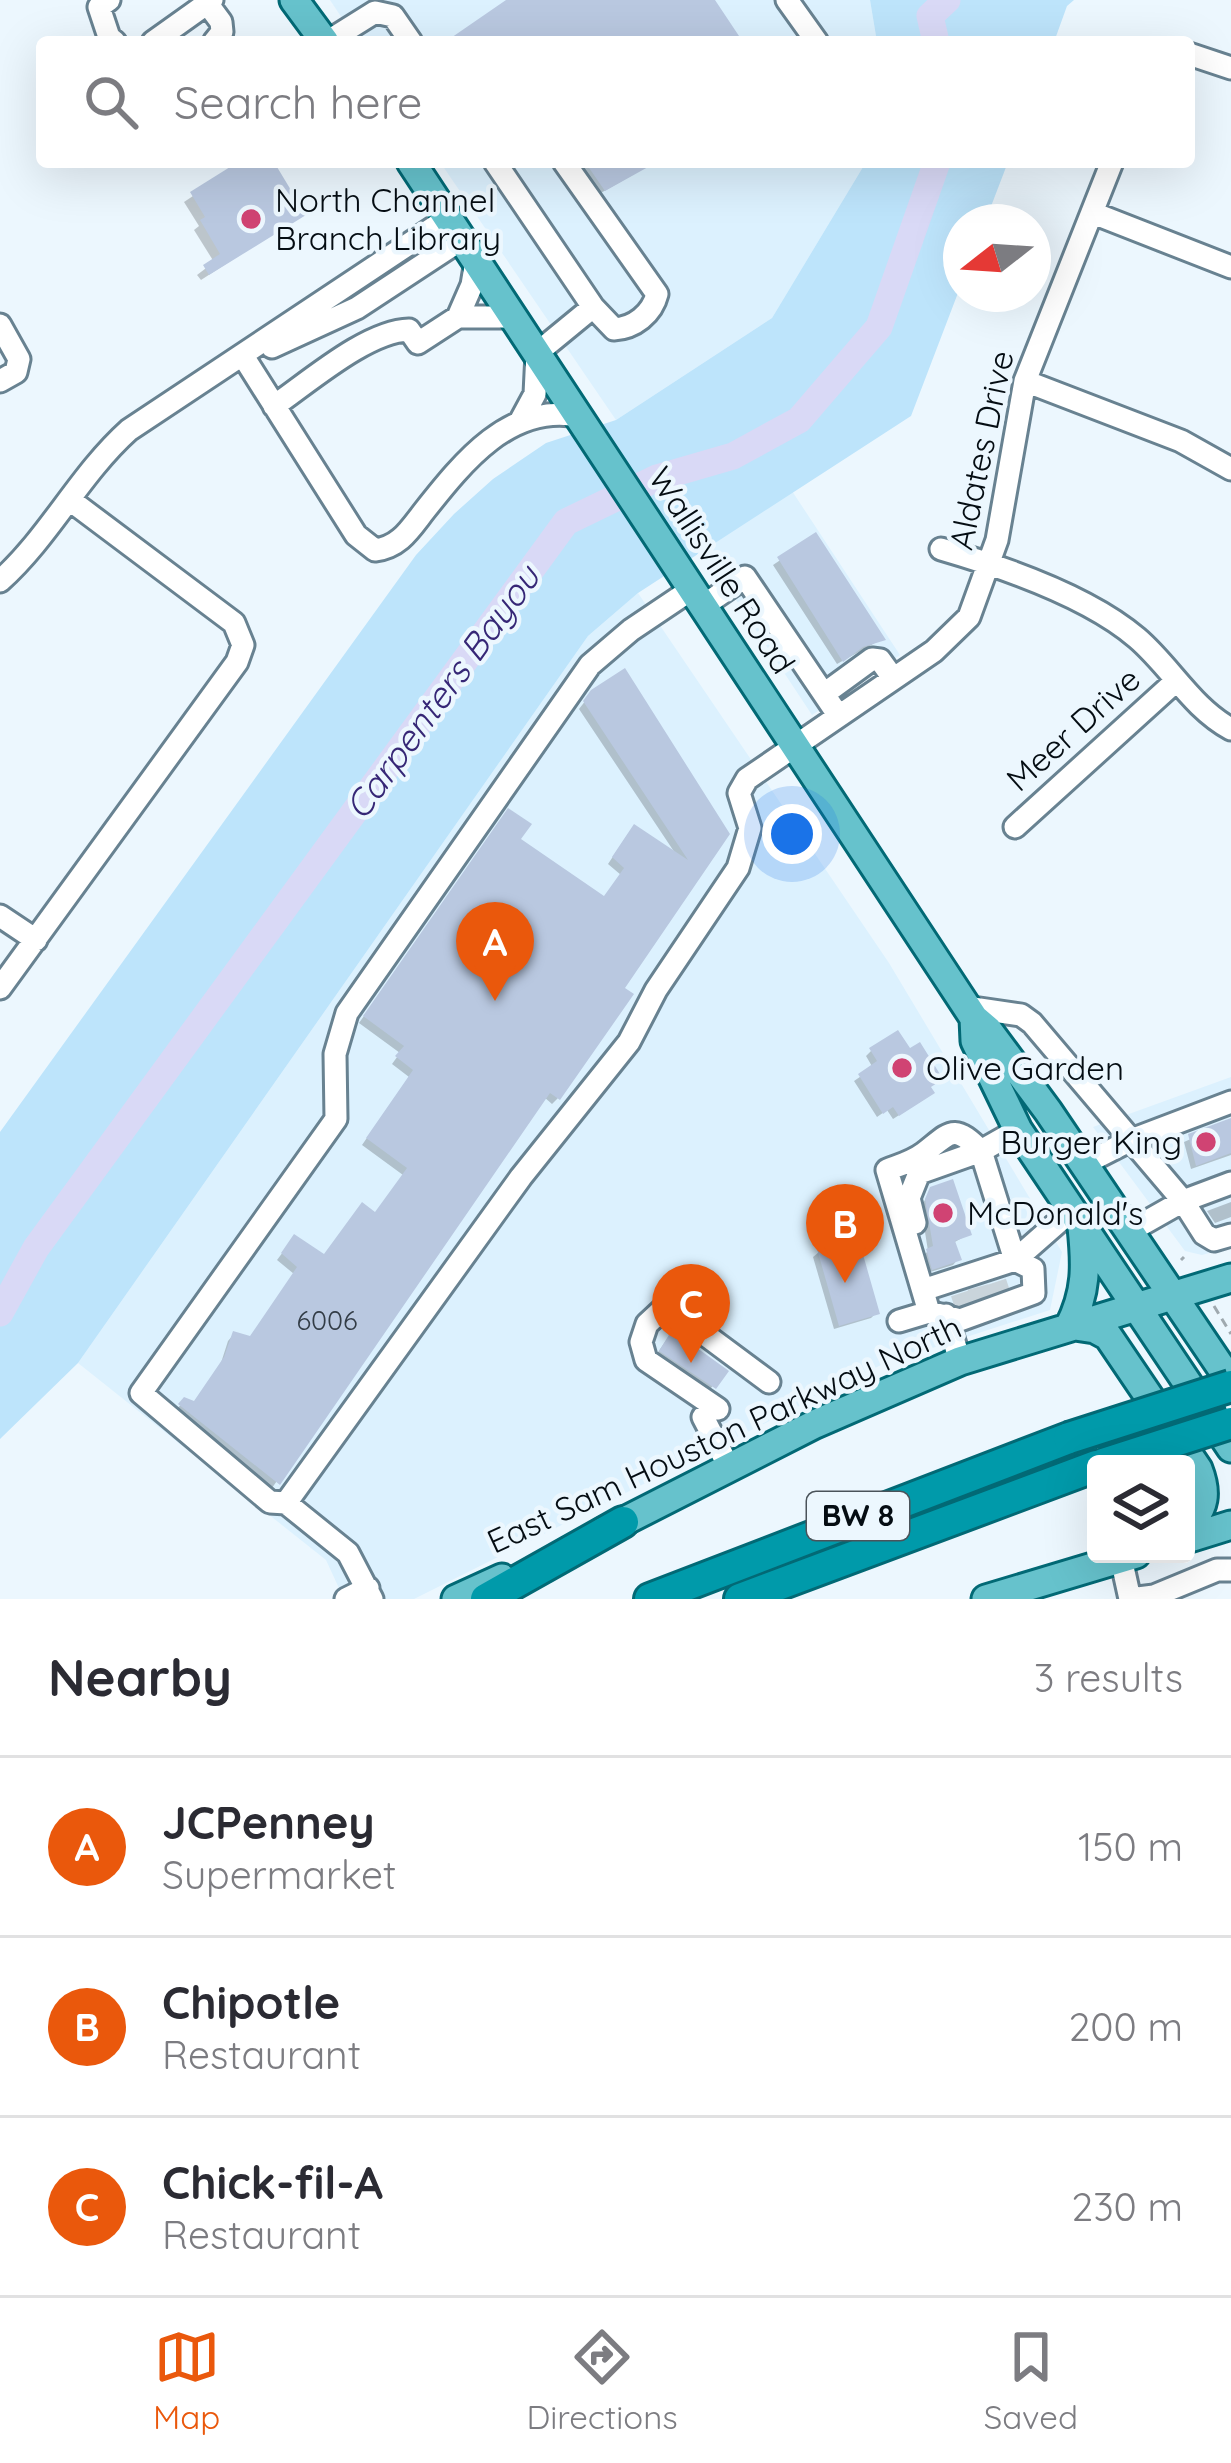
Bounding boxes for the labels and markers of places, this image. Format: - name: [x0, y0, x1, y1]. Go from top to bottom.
- place label: North Channel Branch Library: [275, 179, 501, 258]
- marker: North Channel Branch Library: [238, 206, 264, 232]
- pin: A: [456, 902, 534, 1001]
- place label: Olive Garden: [926, 1047, 1124, 1088]
- marker: Olive Garden: [889, 1055, 915, 1081]
- place label: Burger King: [1000, 1121, 1182, 1162]
- marker: Burger King: [1193, 1129, 1219, 1155]
- pin: B: [806, 1184, 884, 1283]
- place label: McDonald's: [967, 1192, 1143, 1233]
- marker: McDonald's: [930, 1200, 956, 1226]
- pin: C: [652, 1264, 730, 1363]

